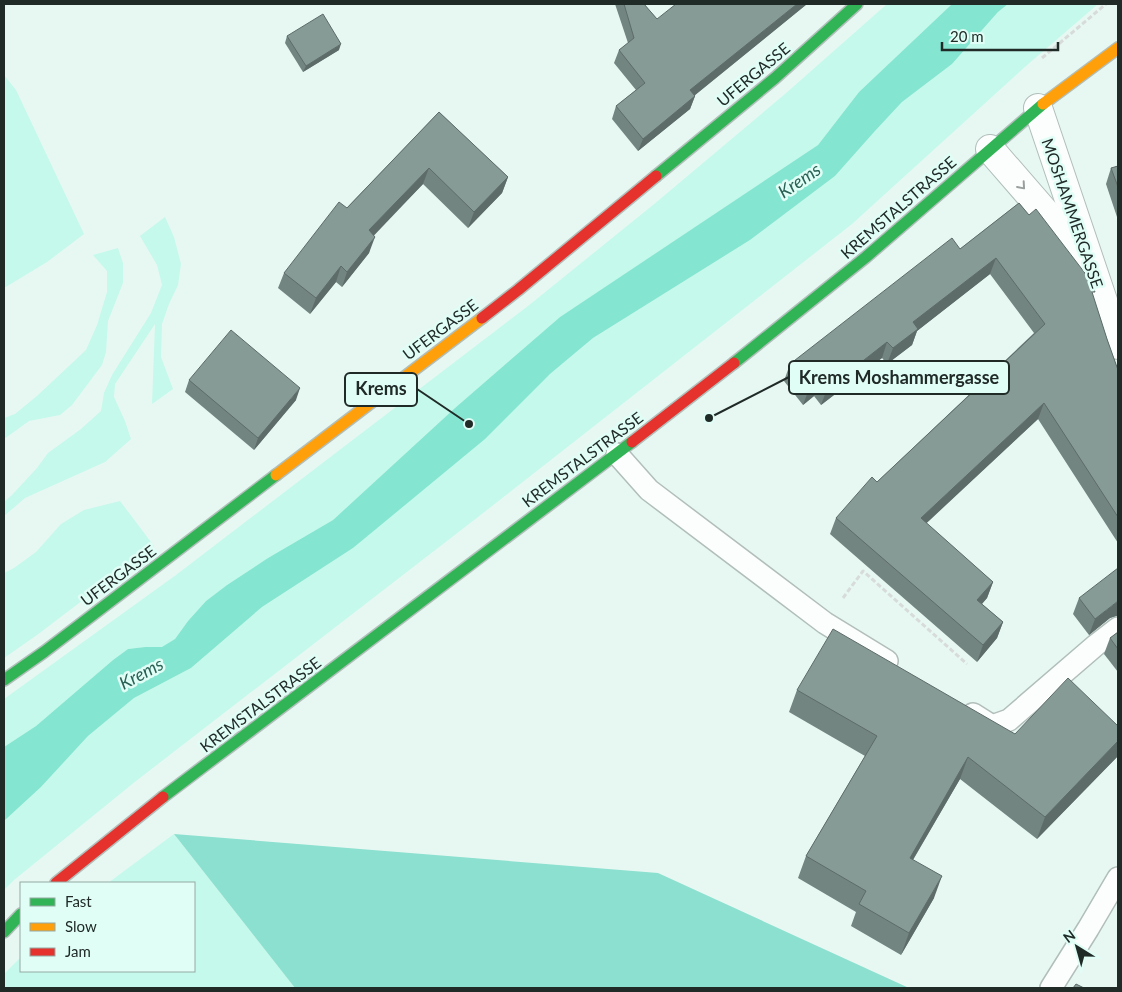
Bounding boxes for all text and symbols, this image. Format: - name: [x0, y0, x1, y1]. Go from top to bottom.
- scale bar: [942, 20, 1058, 52]
- text: 20 m: [950, 27, 984, 45]
- street label: UFERGASSE: [713, 38, 793, 110]
- street label: MOSHAMMERGASSE: [1038, 136, 1108, 290]
- street label: KREMSTALSTRASSE: [837, 152, 959, 262]
- water label: Krems: [773, 158, 825, 202]
- one-way arrow: [1017, 180, 1026, 189]
- street label: UFERGASSE: [399, 295, 481, 363]
- callout: Krems Moshammergasse: [789, 361, 1009, 394]
- text: Krems Moshammergasse: [799, 366, 1000, 388]
- callout: Krems: [345, 373, 417, 406]
- text: Krems: [355, 377, 407, 399]
- street label: KREMSTALSTRASSE: [518, 407, 646, 511]
- street label: UFERGASSE: [77, 541, 159, 609]
- water label: Krems: [115, 652, 167, 694]
- street label: KREMSTALSTRASSE: [196, 652, 324, 756]
- legend: [20, 882, 195, 972]
- text: Fast: [65, 892, 92, 910]
- text: Slow: [65, 917, 97, 935]
- north arrow: [1052, 922, 1102, 972]
- text: N: [1059, 926, 1078, 946]
- text: Jam: [65, 942, 91, 960]

